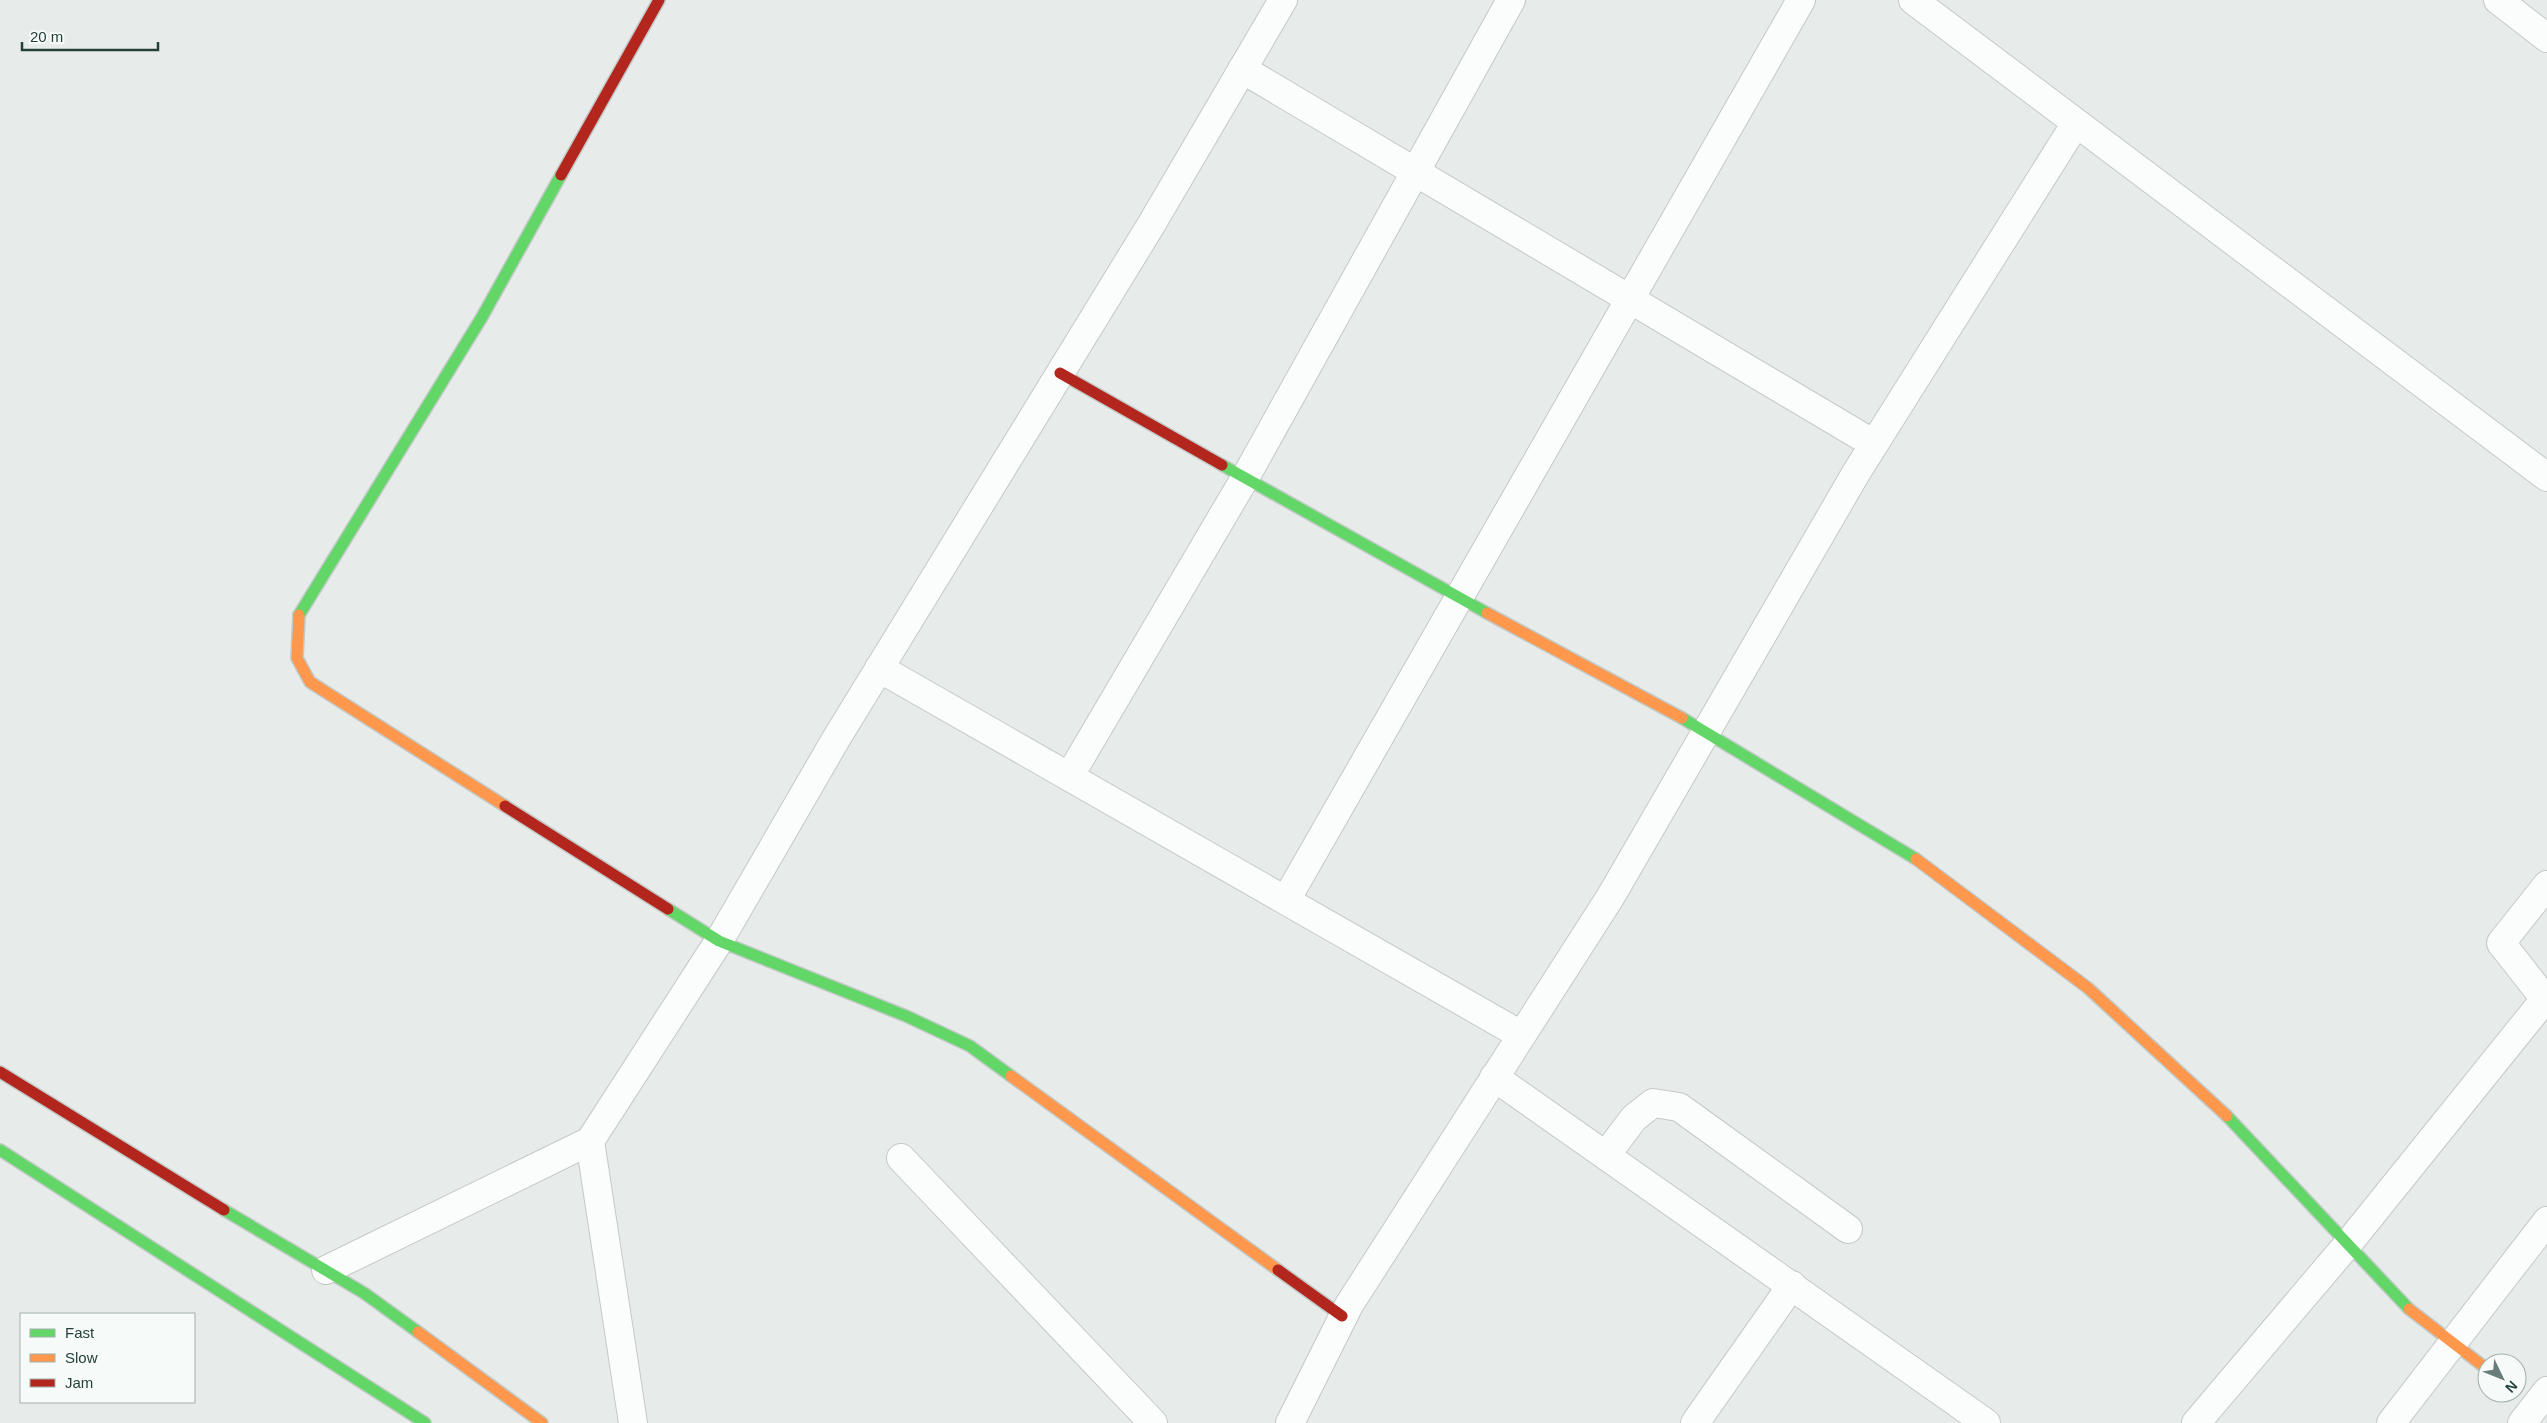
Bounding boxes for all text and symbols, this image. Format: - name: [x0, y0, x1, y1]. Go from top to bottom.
- scale bar: [22, 20, 159, 52]
- text: 20 m: [30, 28, 63, 45]
- legend: [20, 1313, 195, 1403]
- text: Fast: [65, 1324, 95, 1341]
- text: Slow: [65, 1349, 98, 1366]
- north arrow: [2477, 1353, 2527, 1403]
- text: Jam: [65, 1374, 93, 1391]
- text: N: [2502, 1378, 2521, 1396]

